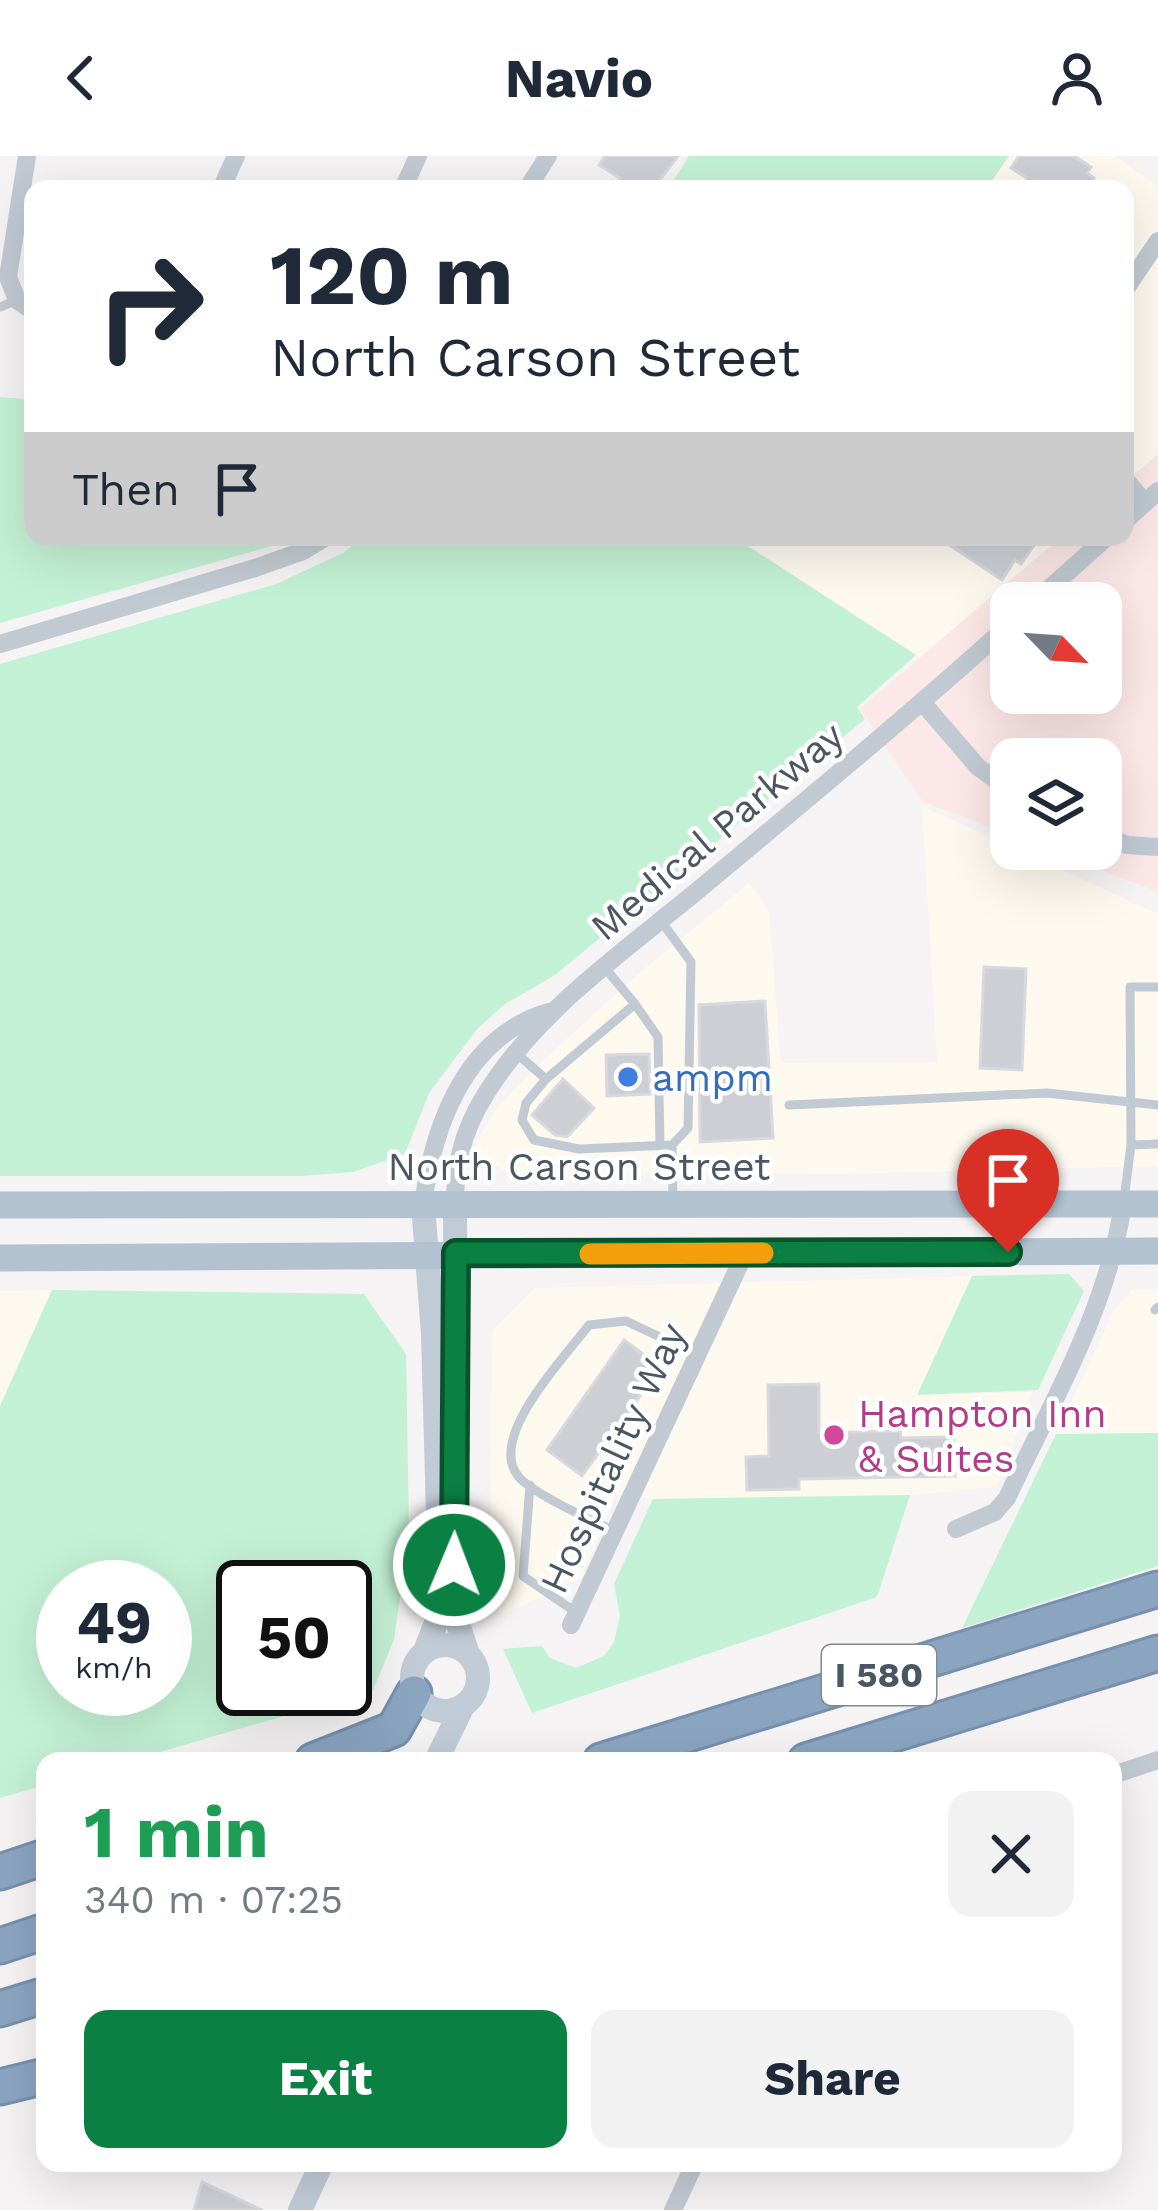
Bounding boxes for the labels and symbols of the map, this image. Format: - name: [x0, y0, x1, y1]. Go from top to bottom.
- north arrow: [990, 582, 1122, 714]
- street label: Medical Parkway: [582, 712, 852, 950]
- place label: ampm: [652, 1055, 773, 1100]
- marker: ampm: [615, 1064, 641, 1090]
- pin: [957, 1129, 1059, 1252]
- street label: North Carson Street: [388, 1144, 770, 1189]
- street label: Hospitality Way: [531, 1316, 695, 1600]
- place label: Hampton Inn & Suites: [858, 1391, 1107, 1481]
- marker: Hampton Inn & Suites: [821, 1422, 847, 1448]
- position arrow: [391, 1502, 517, 1628]
- speed limit sign: 50: [216, 1560, 372, 1716]
- road number: I 580: [822, 1645, 936, 1705]

